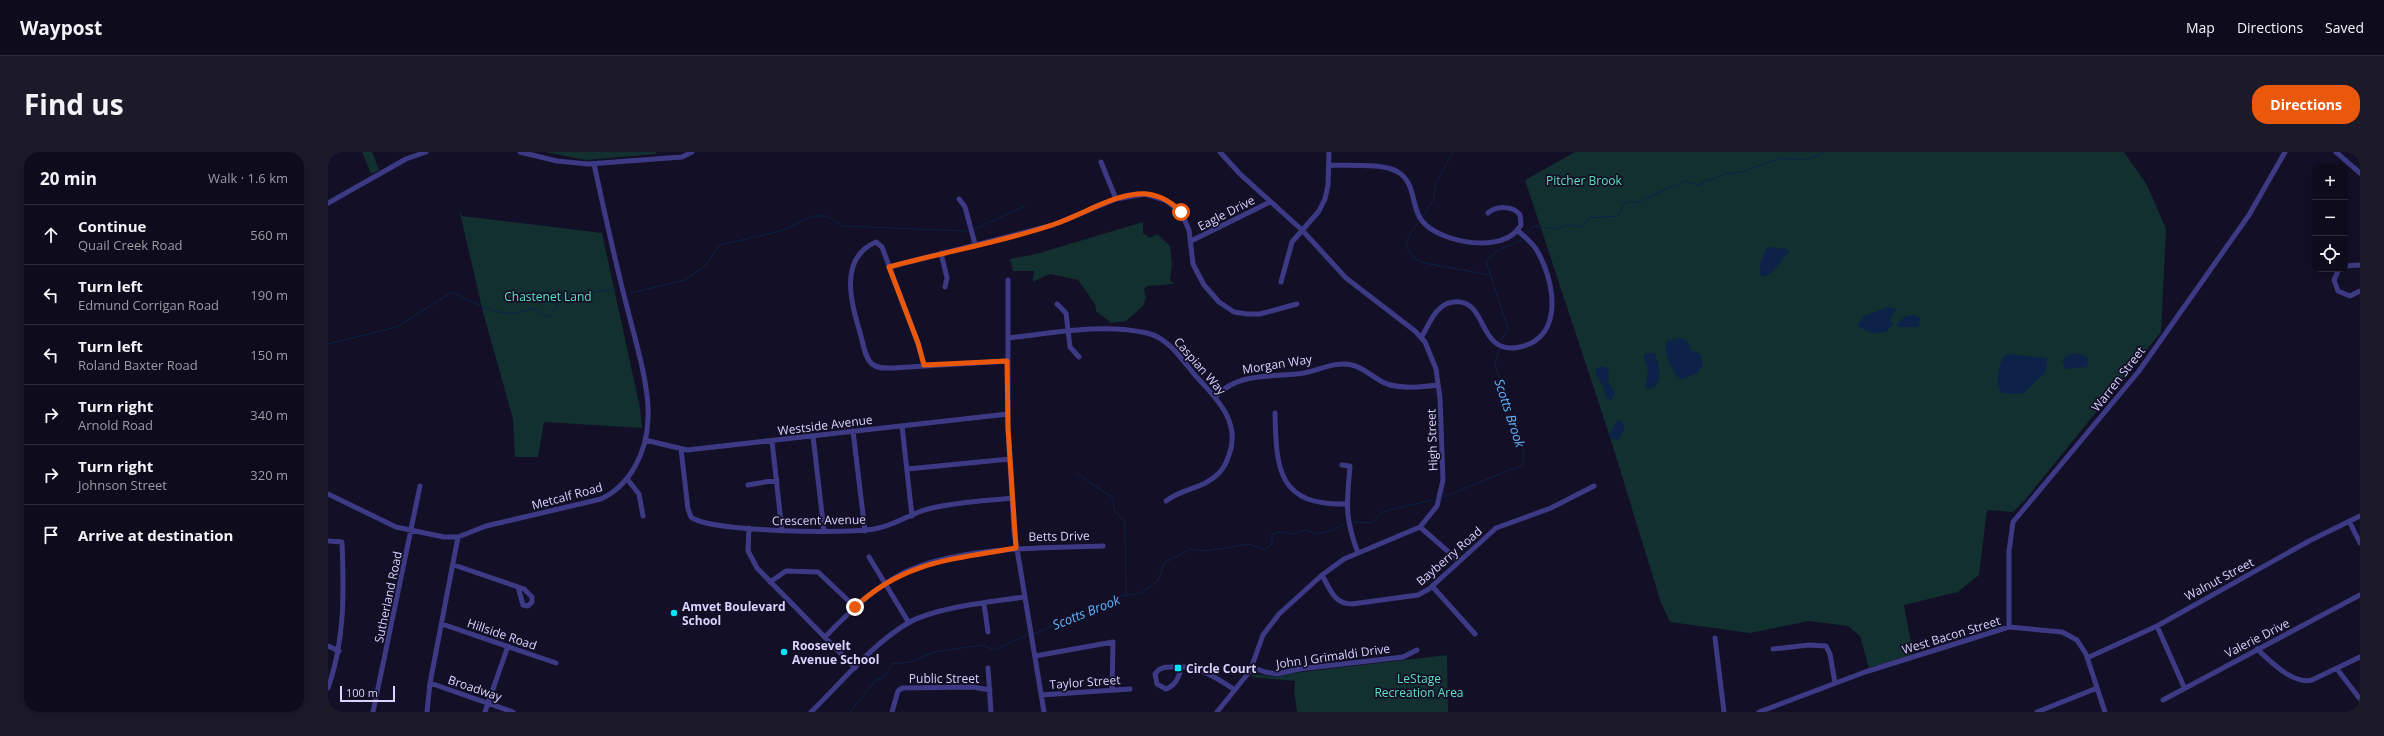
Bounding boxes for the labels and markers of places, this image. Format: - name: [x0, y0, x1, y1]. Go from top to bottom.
- place label: Amvet Boulevard School: [682, 598, 786, 629]
- marker: Amvet Boulevard School: [669, 608, 679, 618]
- place label: Roosevelt Avenue School: [792, 637, 879, 668]
- marker: Roosevelt Avenue School: [779, 647, 789, 657]
- place label: Circle Court: [1186, 660, 1256, 677]
- marker: Circle Court: [1173, 663, 1183, 673]

